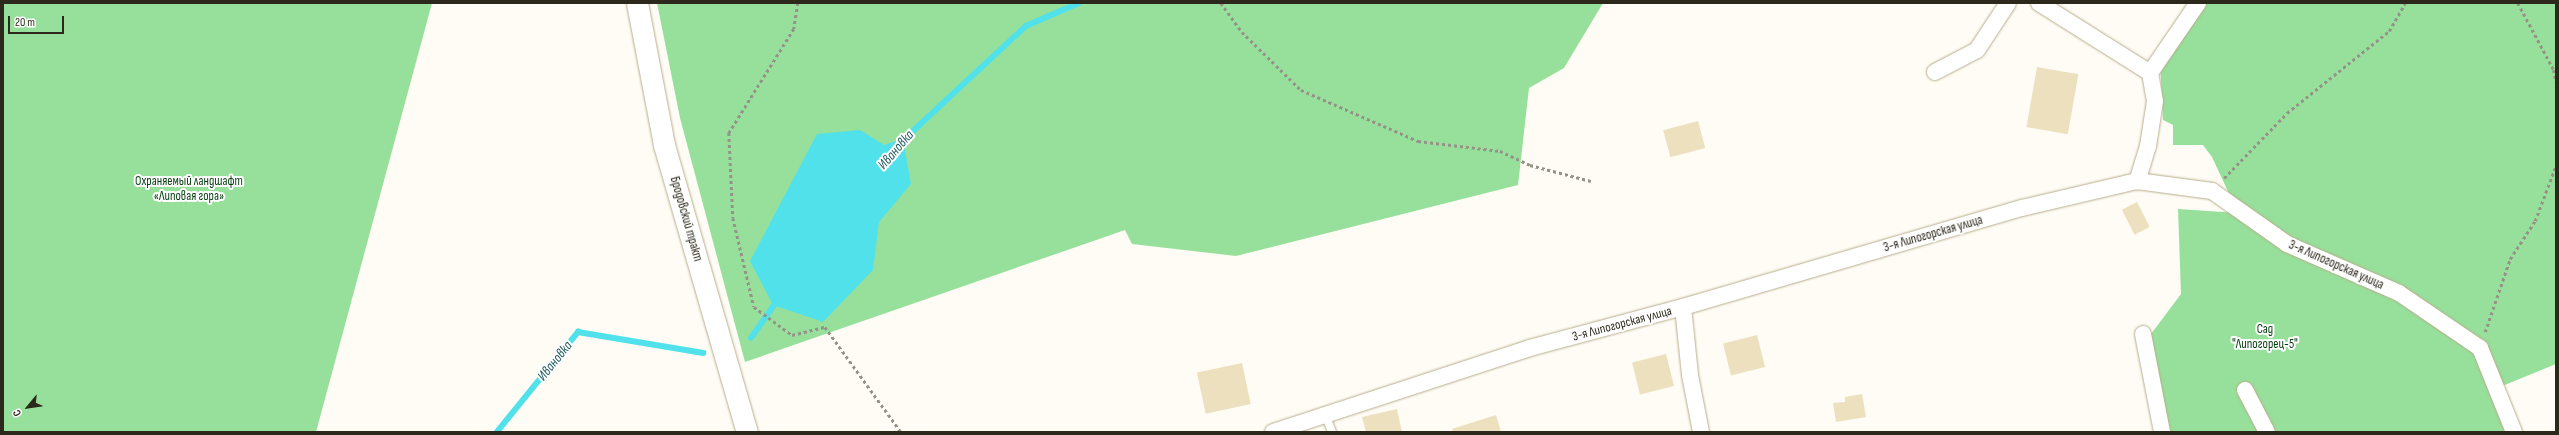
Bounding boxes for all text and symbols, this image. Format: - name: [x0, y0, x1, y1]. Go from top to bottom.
- scale bar: [10, 8, 66, 34]
- text: 20 m: [15, 15, 35, 30]
- water label: Ивановка: [875, 127, 917, 173]
- park label: Охраняемый ландшафт «Липовая гора»: [135, 174, 243, 205]
- street label: Бродовский тракт: [666, 175, 706, 263]
- street label: 3-я Липогорская улица: [1882, 212, 1984, 256]
- street label: 3-я Липогорская улица: [2286, 237, 2386, 293]
- street label: 3-я Липогорская улица: [1571, 303, 1673, 345]
- park label: Сад "Липогорец-5": [2232, 322, 2298, 353]
- water label: Ивановка: [534, 338, 576, 384]
- north arrow: [8, 387, 48, 427]
- text: С: [10, 407, 24, 419]

